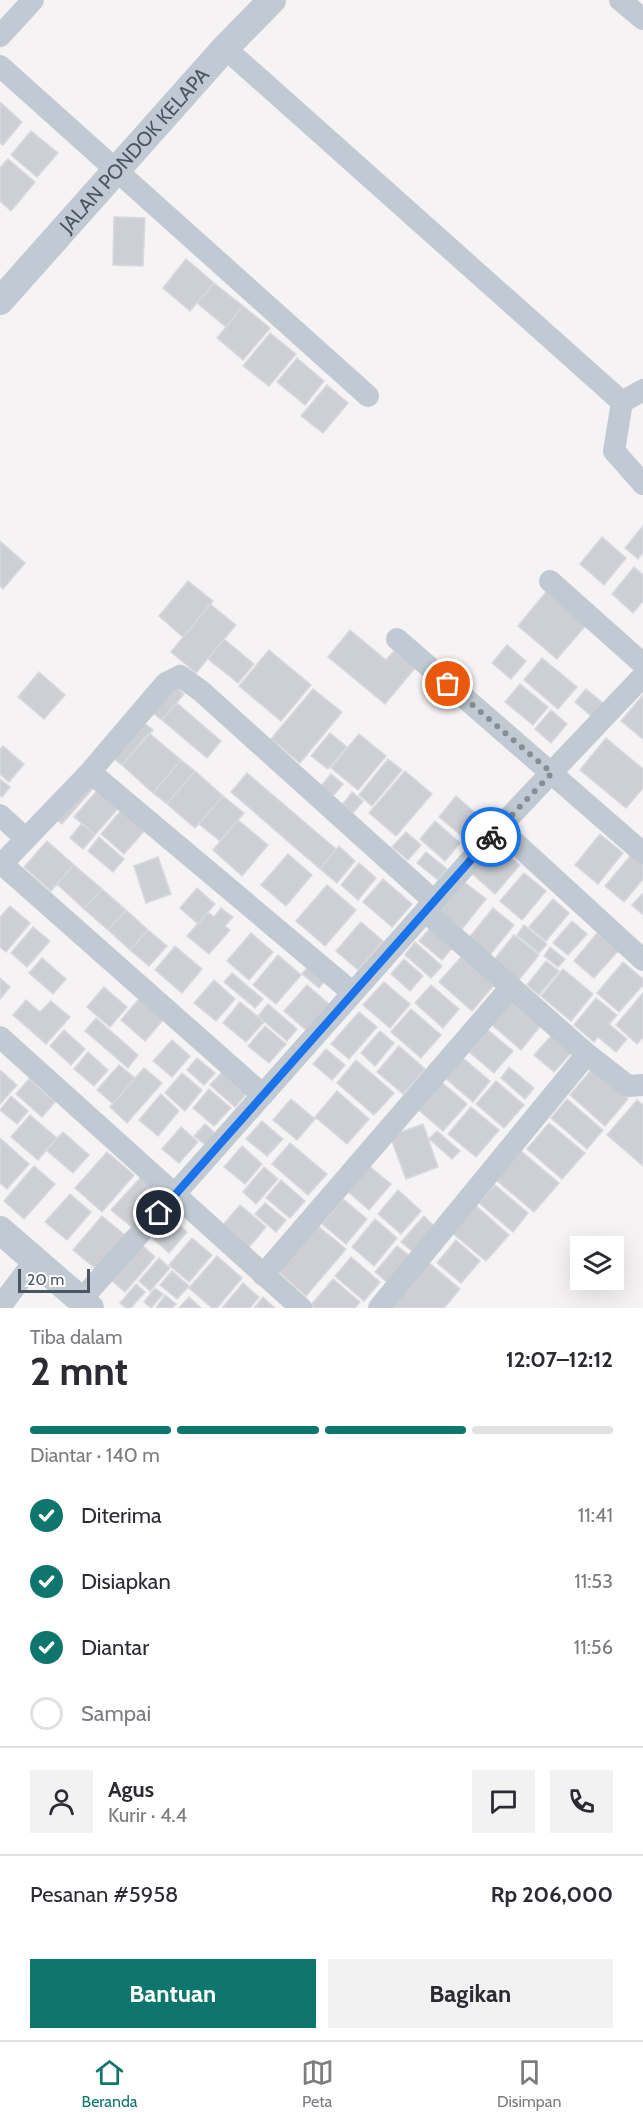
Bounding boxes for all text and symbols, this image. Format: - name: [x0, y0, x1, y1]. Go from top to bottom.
- street label: JALAN PONDOK KELAPA: [54, 62, 214, 238]
- pin: [422, 658, 473, 709]
- icon: bag: [431, 667, 464, 700]
- courier: [461, 807, 521, 867]
- icon: bike: [475, 821, 508, 854]
- pin: [133, 1187, 184, 1238]
- icon: home: [142, 1196, 175, 1229]
- map controls: [570, 1236, 624, 1290]
- button: layers: [570, 1236, 624, 1290]
- scale bar: [18, 1266, 90, 1294]
- text: 20 m: [27, 1270, 64, 1289]
- text: Tiba dalam: [30, 1325, 122, 1349]
- text: 12:07–12:12: [506, 1346, 613, 1373]
- text: 2 mnt: [30, 1347, 128, 1395]
- text: Diantar · 140 m: [30, 1443, 160, 1467]
- icon: check: [30, 1499, 63, 1532]
- text: Diterima: [81, 1502, 162, 1529]
- text: 11:41: [578, 1503, 613, 1527]
- icon: check: [30, 1565, 63, 1598]
- text: Disiapkan: [81, 1568, 171, 1595]
- text: 11:53: [574, 1569, 613, 1593]
- icon: check: [30, 1631, 63, 1664]
- text: Diantar: [81, 1634, 149, 1661]
- text: 11:56: [574, 1635, 613, 1659]
- text: Sampai: [81, 1700, 151, 1727]
- button: person: [30, 1770, 93, 1833]
- button: chat: [472, 1770, 535, 1833]
- button: phone: [550, 1770, 613, 1833]
- text: Agus: [108, 1776, 154, 1803]
- text: Kurir · 4.4: [108, 1803, 187, 1827]
- text: Pesanan #5958: [30, 1881, 178, 1908]
- text: Rp 206,000: [491, 1881, 613, 1908]
- button: Bantuan: [30, 1959, 316, 2028]
- button: Bagikan: [328, 1959, 613, 2028]
- tab: Beranda: [82, 2056, 137, 2111]
- tab: Peta: [301, 2056, 334, 2111]
- tab: Disimpan: [497, 2056, 561, 2111]

